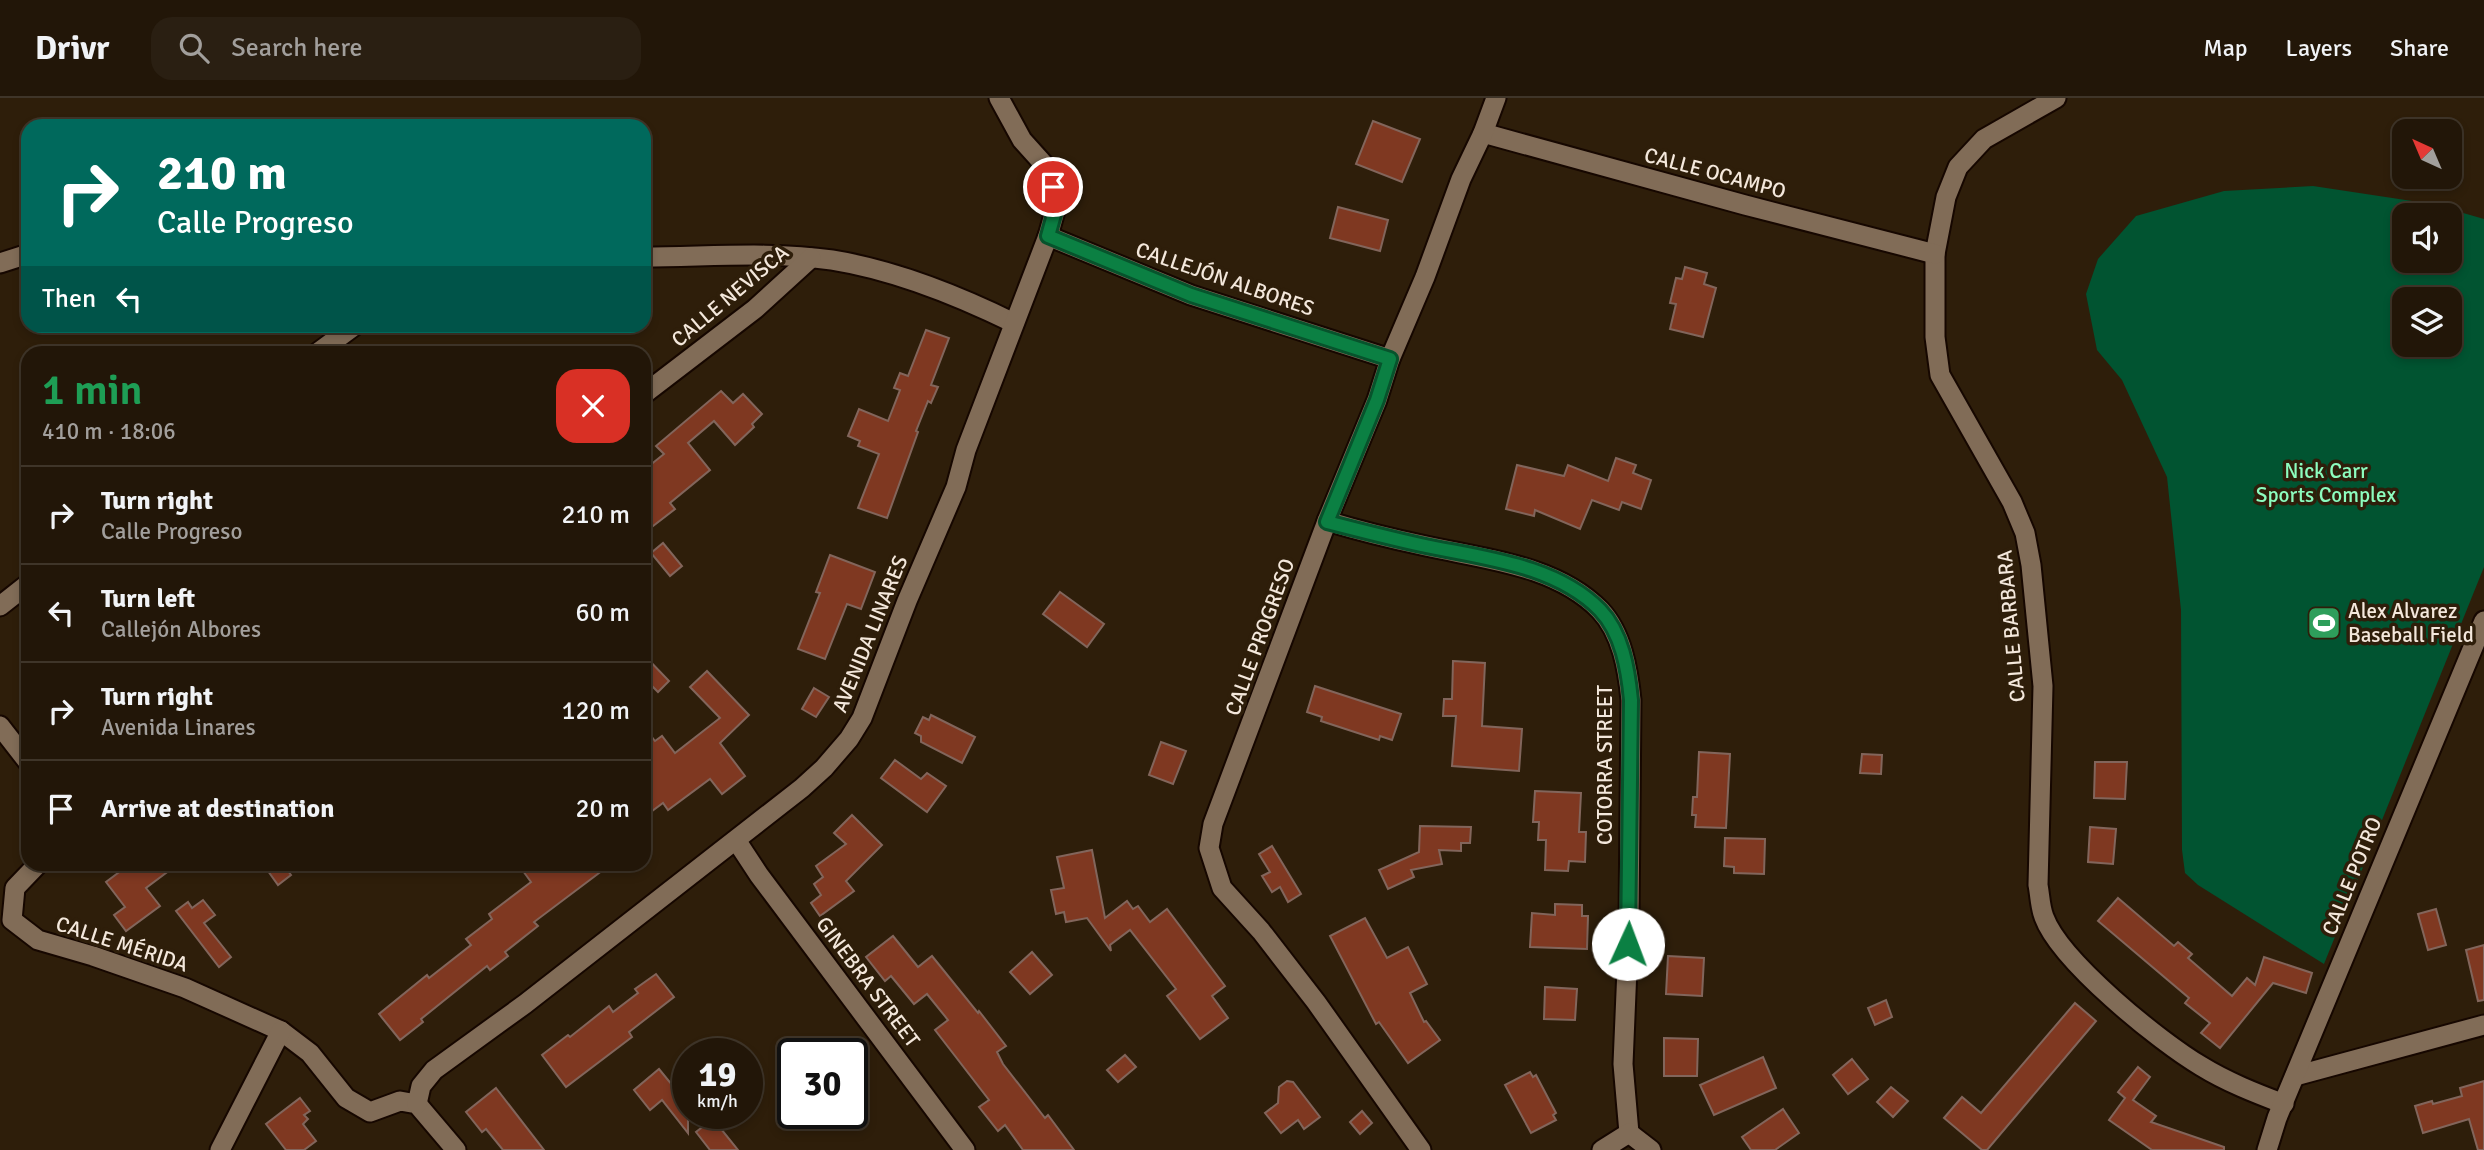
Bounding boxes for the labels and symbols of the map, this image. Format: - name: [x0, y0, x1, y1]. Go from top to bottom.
- north arrow: [2392, 119, 2462, 189]
- street label: CALLE OCAMPO: [1641, 142, 1789, 204]
- pin: [1023, 157, 1083, 217]
- street label: CALLEJÓN ALBORES: [1132, 236, 1318, 322]
- street label: CALLE NEVISCA: [666, 239, 794, 353]
- park label: Nick Carr Sports Complex: [2256, 458, 2397, 508]
- street label: CALLE BARBARA: [1991, 549, 2031, 703]
- street label: AVENIDA LINARES: [827, 552, 913, 716]
- street label: CALLE PROGRESO: [1220, 555, 1300, 719]
- place label: Alex Alvarez Baseball Field: [2348, 598, 2474, 648]
- sports icon: Alex Alvarez Baseball Field: [2305, 604, 2343, 642]
- street label: COTORRA STREET: [1592, 684, 1618, 845]
- street label: CALLE POTRO: [2317, 813, 2387, 939]
- position arrow: [1591, 907, 1665, 981]
- street label: CALLE MÉRIDA: [53, 910, 191, 978]
- street label: GINEBRA STREET: [810, 912, 926, 1053]
- speed limit sign: 30: [777, 1038, 868, 1129]

